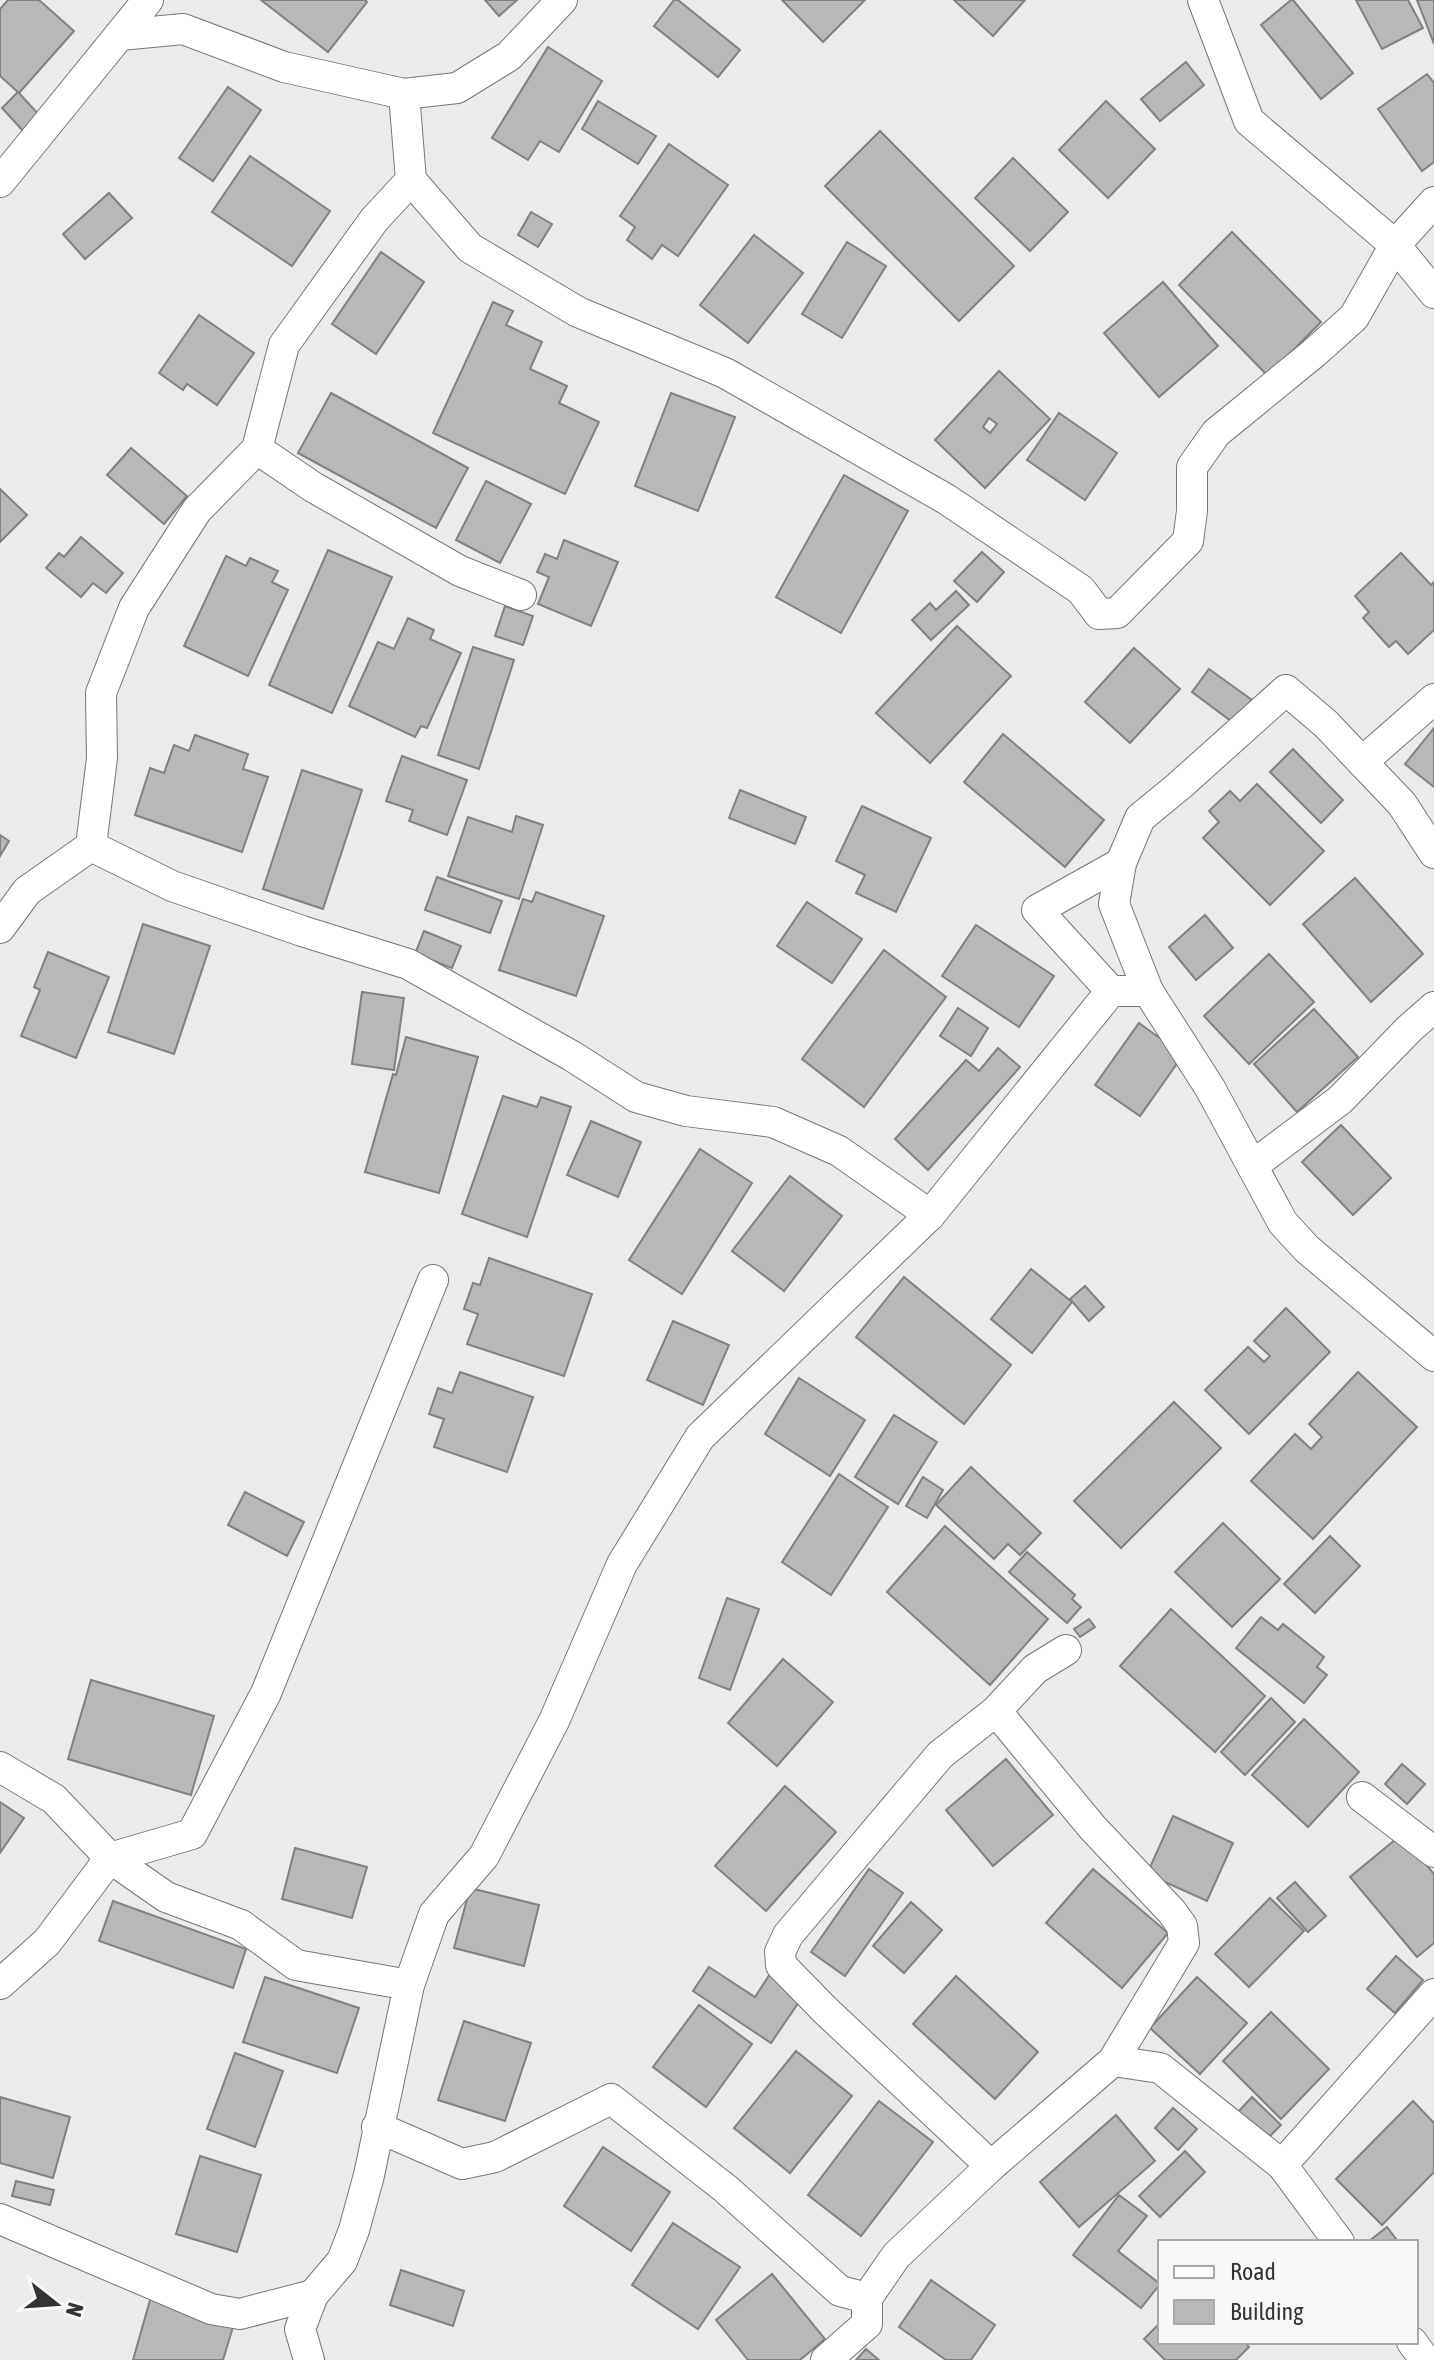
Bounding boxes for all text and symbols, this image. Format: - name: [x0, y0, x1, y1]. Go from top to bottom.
- legend: [1158, 2240, 1418, 2344]
- text: Road: [1230, 2258, 1276, 2285]
- north arrow: [16, 2264, 96, 2344]
- text: Building: [1230, 2298, 1304, 2325]
- text: N: [61, 2300, 89, 2320]

